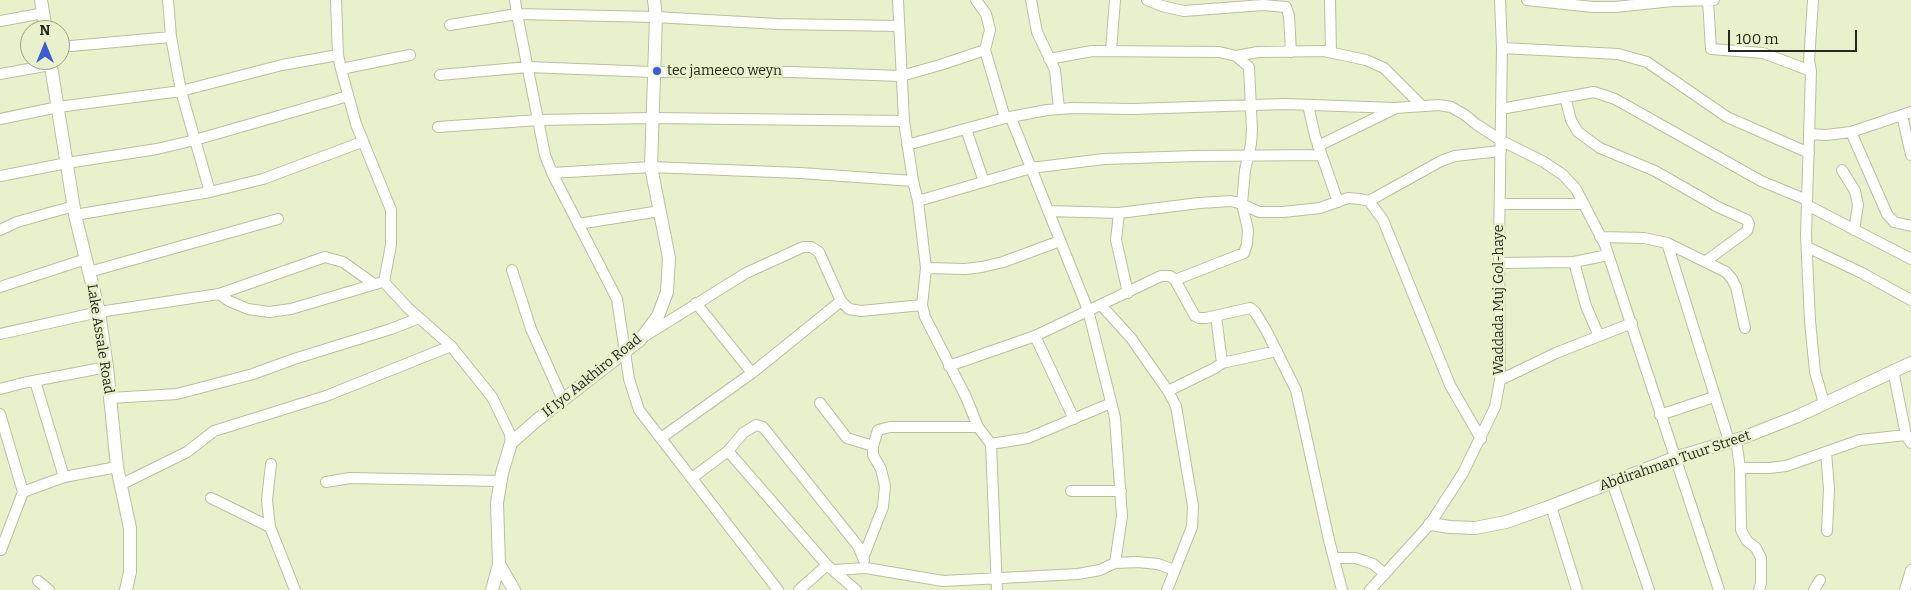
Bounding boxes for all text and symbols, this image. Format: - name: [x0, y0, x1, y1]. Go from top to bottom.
- north arrow: [20, 20, 70, 70]
- scale bar: [1731, 20, 1860, 52]
- text: N: [40, 22, 50, 39]
- text: 100 m: [1736, 30, 1779, 48]
- place label: tec jameeco weyn: [667, 63, 782, 79]
- marker: tec jameeco weyn: [651, 65, 663, 77]
- street label: Waddada Muj Gol-haye: [1491, 225, 1507, 375]
- street label: Lake Assale Road: [83, 283, 117, 395]
- street label: If Iyo Aakhiro Road: [539, 331, 645, 421]
- street label: Abdirahman Tuur Street: [1597, 427, 1753, 495]

